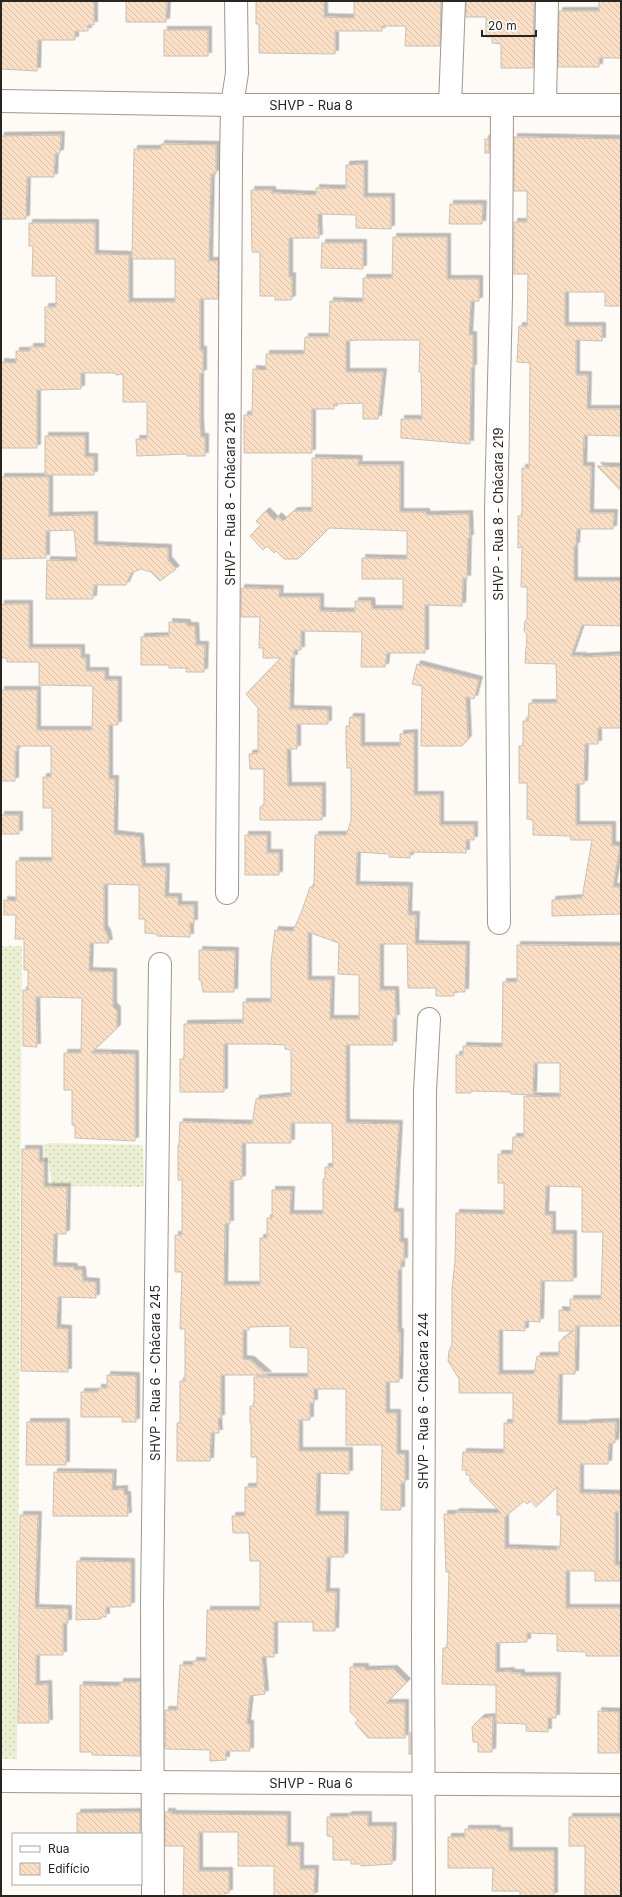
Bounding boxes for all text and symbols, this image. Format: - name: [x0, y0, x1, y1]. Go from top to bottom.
- scale bar: [482, 12, 536, 38]
- text: 20 m: [488, 18, 517, 33]
- street label: SHVP - Rua 8: [269, 97, 353, 113]
- street label: SHVP - Rua 8 - Chácara 218: [222, 412, 238, 586]
- street label: SHVP - Rua 8 - Chácara 219: [490, 427, 506, 601]
- street label: SHVP - Rua 6 - Chácara 245: [147, 1285, 163, 1461]
- street label: SHVP - Rua 6 - Chácara 244: [415, 1313, 431, 1489]
- street label: SHVP - Rua 6: [269, 1775, 353, 1791]
- legend: [12, 1833, 142, 1885]
- text: Rua: [48, 1841, 70, 1856]
- text: Edifício: [48, 1861, 90, 1876]

